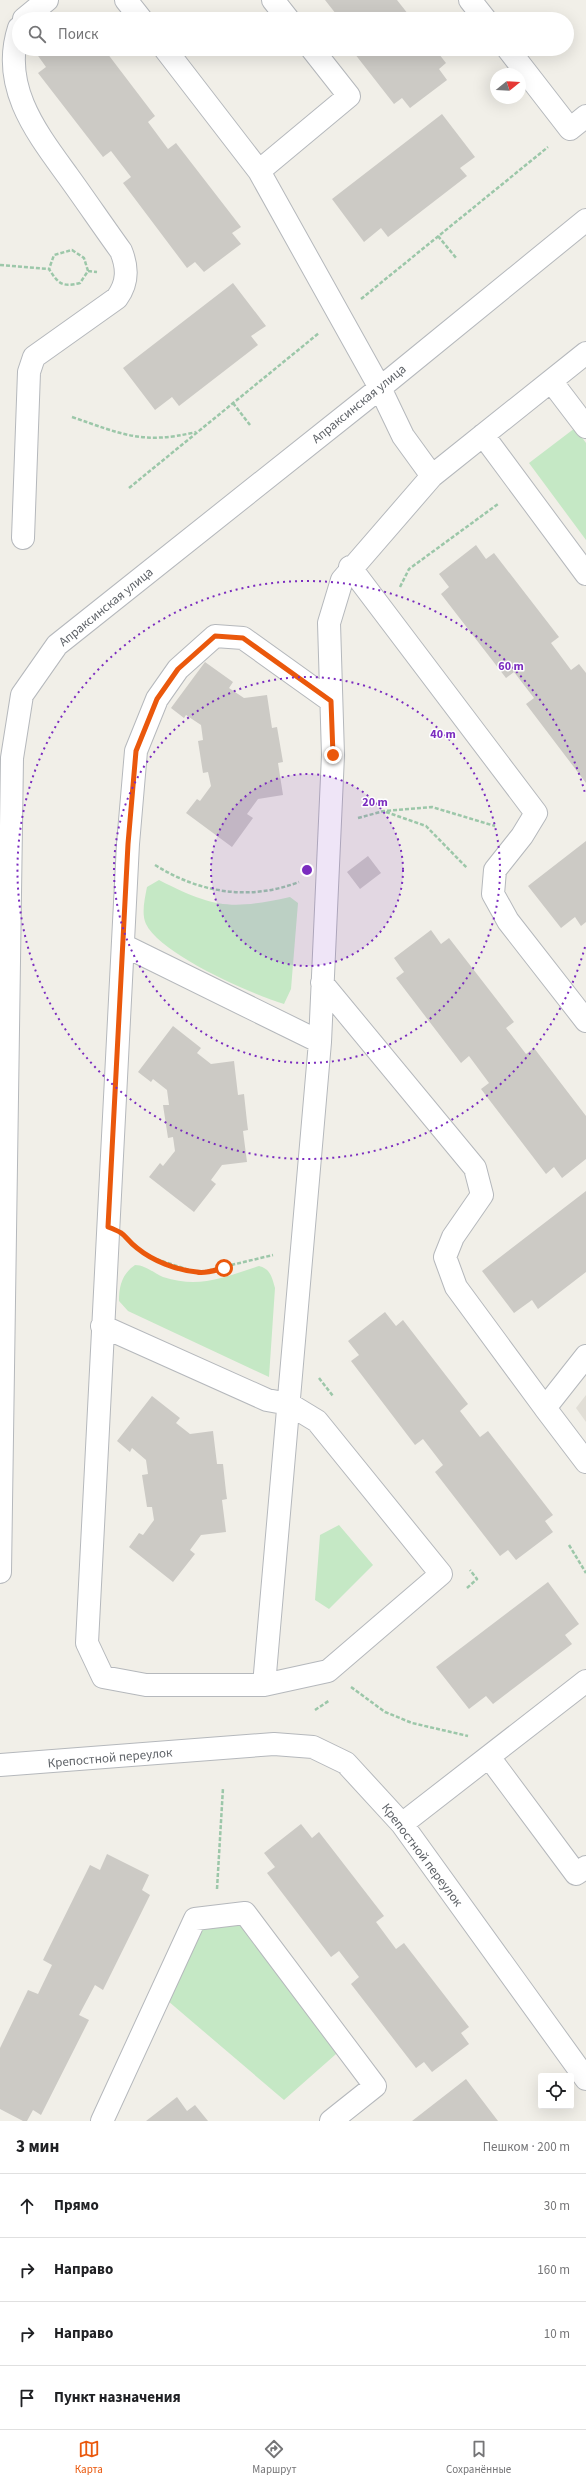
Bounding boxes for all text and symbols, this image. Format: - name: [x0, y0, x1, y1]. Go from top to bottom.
- search box: [12, 12, 574, 56]
- icon: search: [26, 23, 48, 45]
- text: Поиск: [58, 24, 99, 45]
- north arrow: [490, 68, 526, 104]
- street label: Апраксинская улица: [308, 360, 410, 448]
- street label: Апраксинская улица: [55, 563, 157, 651]
- text: 60 m: [498, 658, 524, 675]
- text: 40 m: [430, 726, 456, 743]
- route end: [324, 746, 342, 764]
- text: 20 m: [362, 794, 388, 811]
- centre of rings: [300, 863, 314, 877]
- route start: [215, 1259, 233, 1277]
- street label: Крепостной переулок: [47, 1744, 174, 1772]
- street label: Крепостной переулок: [377, 1800, 467, 1911]
- map controls: [538, 2073, 574, 2109]
- button: locate: [538, 2073, 574, 2109]
- text: 3 мин: [16, 2135, 59, 2159]
- text: Пешком · 200 m: [483, 2138, 570, 2156]
- icon: ahead: [16, 2195, 38, 2217]
- text: Прямо: [54, 2195, 99, 2216]
- text: 30 m: [544, 2197, 570, 2215]
- icon: right: [16, 2259, 38, 2281]
- text: Направо: [54, 2259, 113, 2280]
- text: 160 m: [537, 2261, 570, 2279]
- icon: right: [16, 2323, 38, 2345]
- text: Направо: [54, 2323, 113, 2344]
- text: 10 m: [544, 2325, 570, 2343]
- icon: arrive: [16, 2387, 38, 2409]
- text: Пункт назначения: [54, 2387, 181, 2408]
- tab: Карта: [75, 2438, 103, 2477]
- tab: Маршрут: [252, 2438, 297, 2477]
- tab: Сохранённые: [446, 2438, 511, 2477]

